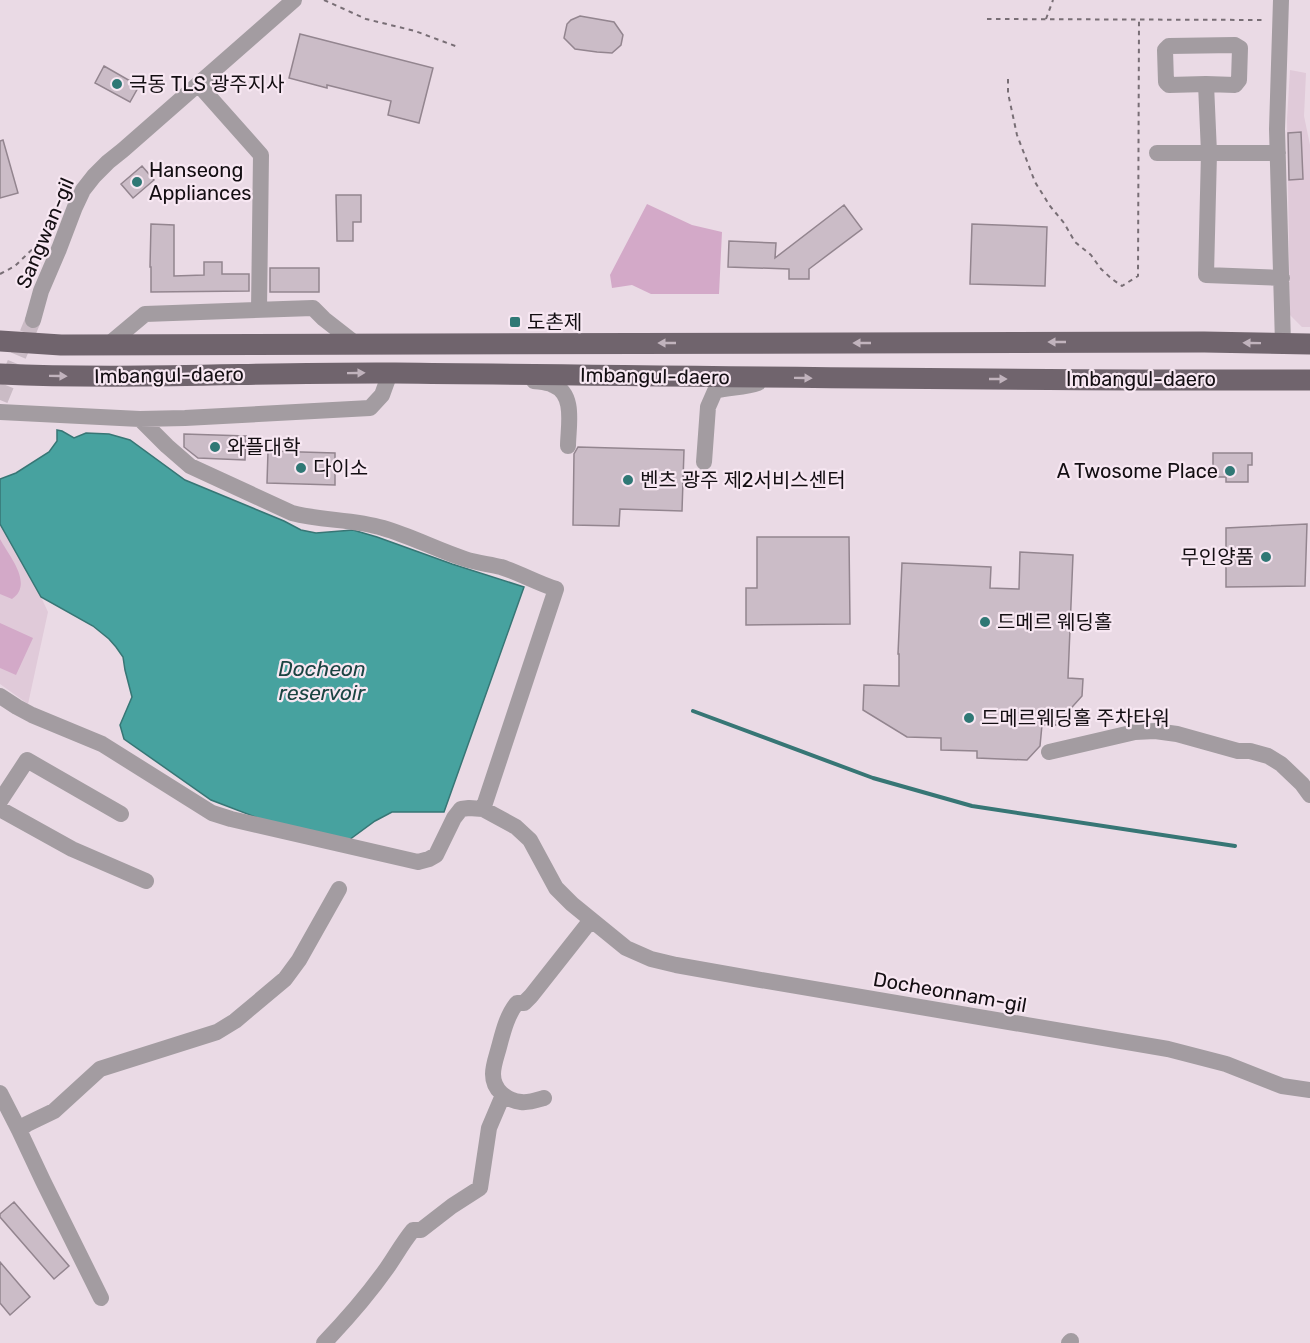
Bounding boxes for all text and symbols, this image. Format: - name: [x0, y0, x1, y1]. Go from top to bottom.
- place label: 극동 TLS 광주지사: [129, 72, 284, 96]
- marker: 극동 TLS 광주지사: [110, 77, 124, 91]
- place label: Hanseong Appliances: [149, 158, 252, 205]
- street label: Sangwan-gil: [11, 174, 79, 292]
- marker: Hanseong Appliances: [130, 175, 144, 189]
- place label: 도촌제: [527, 310, 582, 334]
- marker: 도촌제: [508, 315, 522, 329]
- one-way arrow: [1047, 337, 1066, 347]
- one-way arrow: [657, 338, 676, 348]
- one-way arrow: [852, 338, 871, 348]
- one-way arrow: [1242, 338, 1261, 348]
- street label: Imbangul-daero: [94, 362, 244, 388]
- street label: Imbangul-daero: [580, 363, 730, 389]
- street label: Imbangul-daero: [1066, 367, 1216, 391]
- one-way arrow: [346, 368, 365, 378]
- one-way arrow: [49, 371, 68, 381]
- one-way arrow: [793, 373, 812, 383]
- one-way arrow: [988, 374, 1007, 384]
- place label: 와플대학: [227, 435, 301, 459]
- marker: 와플대학: [208, 440, 222, 454]
- place label: 다이소: [313, 456, 368, 480]
- place label: A Twosome Place: [1057, 459, 1218, 483]
- marker: 다이소: [294, 461, 308, 475]
- marker: A Twosome Place: [1223, 464, 1237, 478]
- place label: 벤츠 광주 제2서비스센터: [640, 468, 846, 492]
- marker: 벤츠 광주 제2서비스센터: [621, 473, 635, 487]
- place label: 무인양품: [1180, 545, 1254, 569]
- marker: 무인양품: [1259, 550, 1273, 564]
- place label: 드메르 웨딩홀: [997, 610, 1112, 634]
- marker: 드메르 웨딩홀: [978, 615, 992, 629]
- water label: Docheon reservoir: [278, 656, 366, 705]
- place label: 드메르웨딩홀 주차타워: [981, 706, 1170, 730]
- marker: 드메르웨딩홀 주차타워: [962, 711, 976, 725]
- street label: Docheonnam-gil: [871, 967, 1029, 1017]

